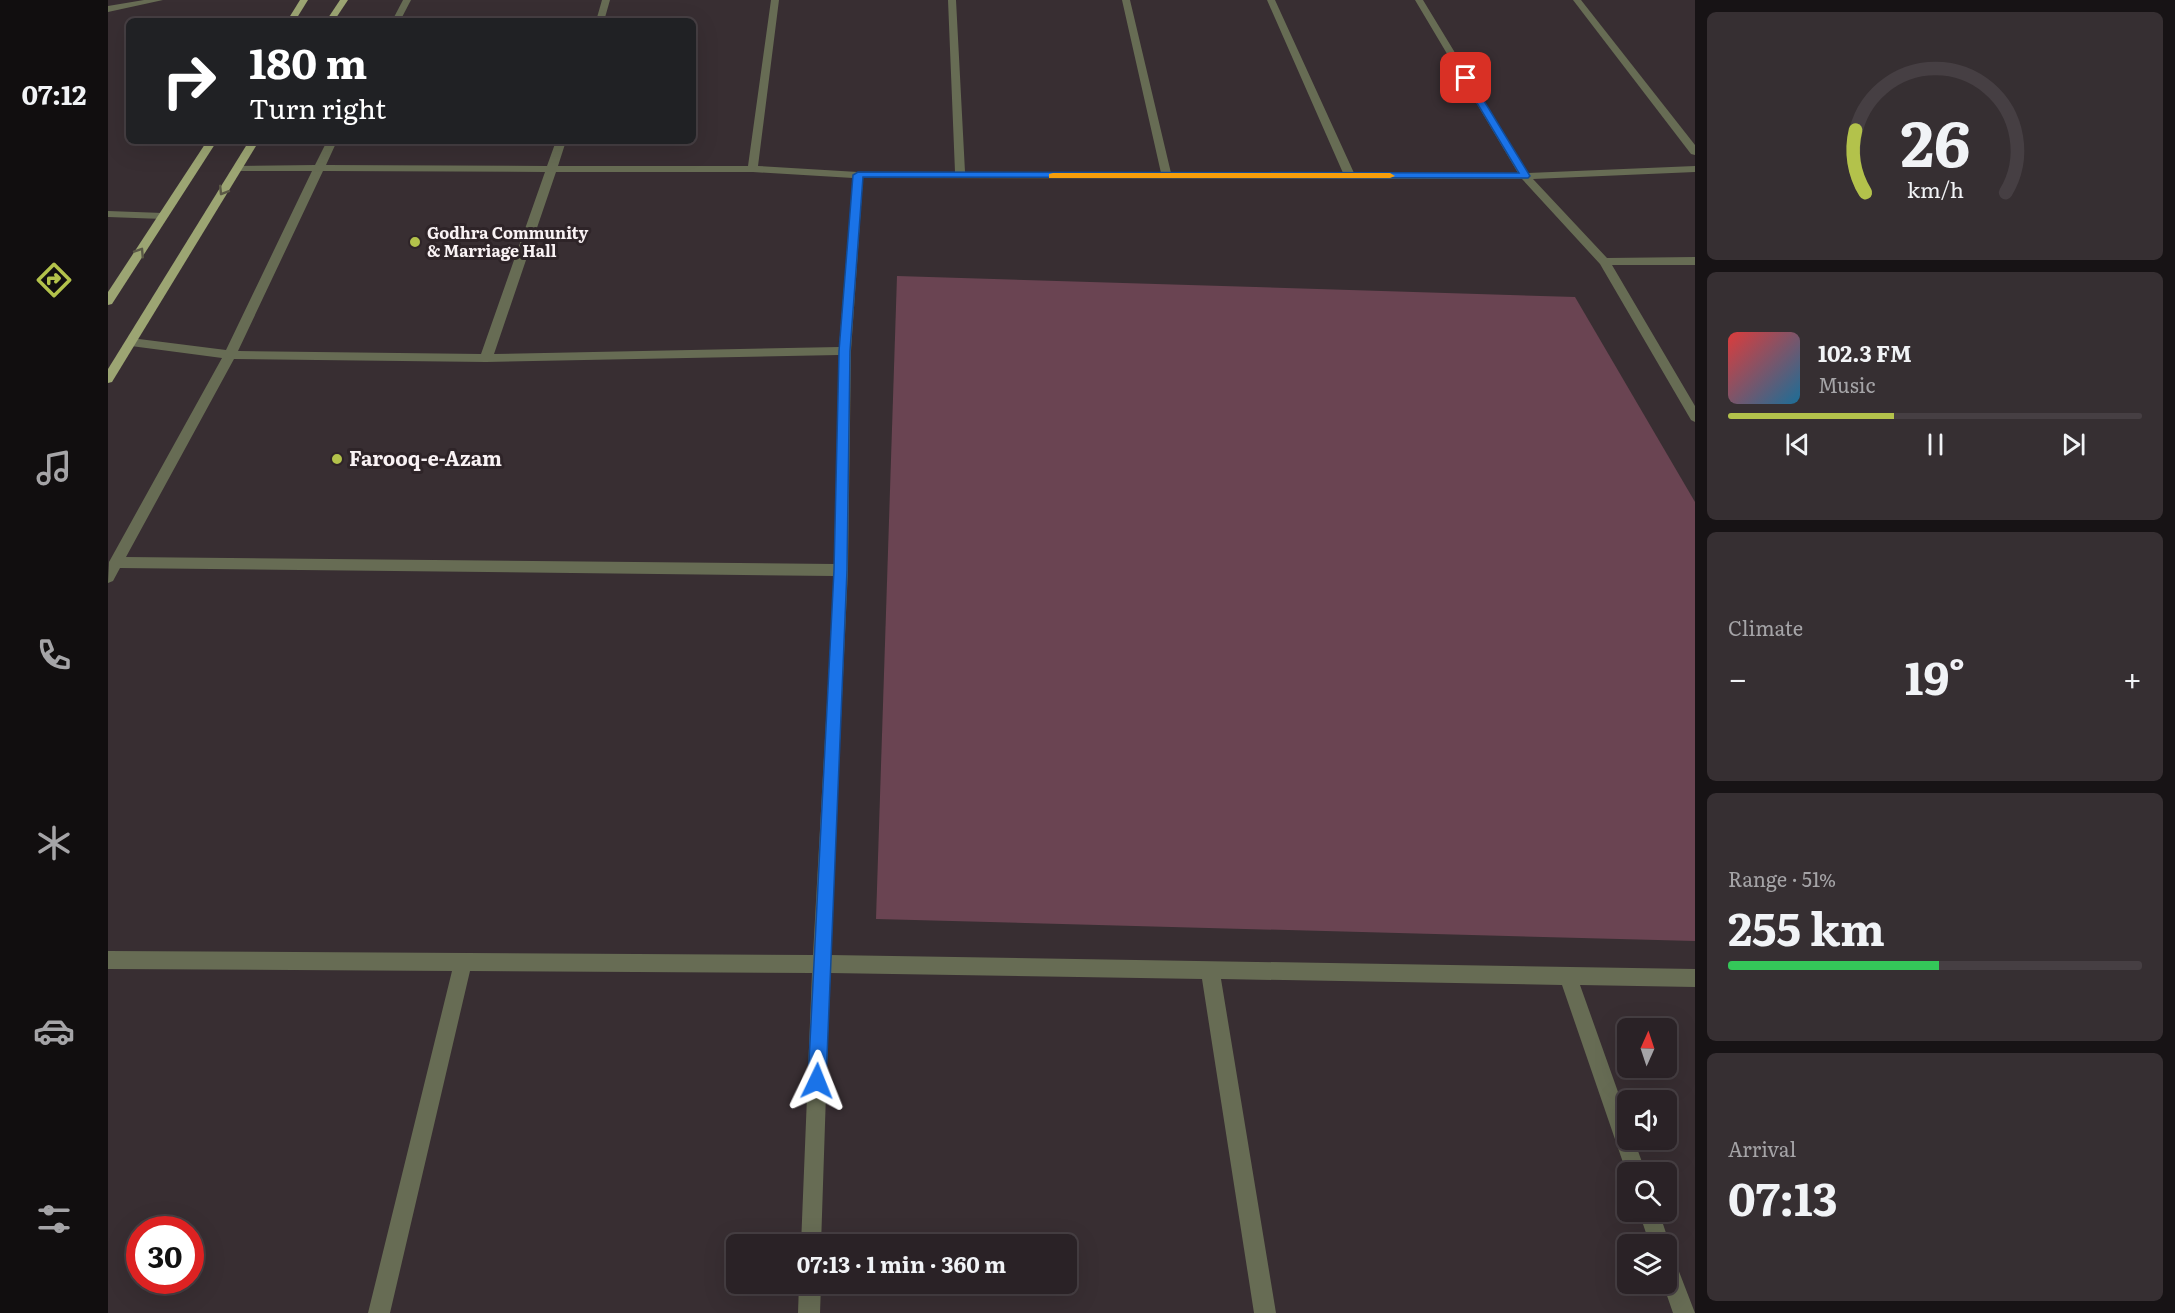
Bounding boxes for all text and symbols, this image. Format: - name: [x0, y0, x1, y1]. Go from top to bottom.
- text: 180 m: [249, 30, 367, 92]
- icon: right: [150, 42, 228, 120]
- pin: [1440, 52, 1491, 103]
- icon: arrive: [1449, 61, 1482, 94]
- text: 07:12: [21, 73, 87, 113]
- text: Turn right: [249, 87, 386, 127]
- text: 26: [1900, 94, 1970, 186]
- text: km/h: [1906, 173, 1964, 205]
- one-way arrow: [219, 185, 231, 195]
- place label: Godhra Community & Marriage Hall: [427, 220, 588, 262]
- marker: Godhra Community & Marriage Hall: [408, 235, 422, 249]
- one-way arrow: [133, 248, 144, 259]
- icon: directions: [33, 259, 75, 301]
- text: 102.3 FM: [1818, 336, 1912, 369]
- text: Music: [1818, 369, 1875, 399]
- icon: previous: [1781, 428, 1814, 461]
- icon: pause: [1919, 428, 1952, 461]
- icon: next: [2057, 428, 2090, 461]
- place label: Farooq-e-Azam: [349, 442, 502, 472]
- icon: music: [33, 447, 75, 489]
- marker: Farooq-e-Azam: [330, 452, 344, 466]
- text: Climate: [1728, 612, 1803, 642]
- icon: phone: [33, 634, 75, 676]
- text: 19°: [1905, 642, 1965, 709]
- text: −: [1728, 652, 1747, 701]
- text: +: [2123, 652, 2142, 701]
- icon: climate: [33, 822, 75, 864]
- text: Range · 51%: [1728, 863, 1836, 893]
- text: 255 km: [1728, 893, 1885, 960]
- icon: car: [33, 1010, 75, 1052]
- north arrow: [1617, 1018, 1677, 1078]
- map controls: [1617, 1018, 1677, 1294]
- position arrow: [785, 1049, 849, 1113]
- button: sound: [1617, 1090, 1677, 1150]
- text: Arrival: [1728, 1133, 1796, 1163]
- button: search: [1617, 1162, 1677, 1222]
- text: 07:13: [1728, 1163, 1838, 1230]
- icon: filters: [33, 1198, 75, 1240]
- speed limit sign: 30: [126, 1216, 204, 1294]
- button: layers: [1617, 1234, 1677, 1294]
- text: 07:13 · 1 min · 360 m: [797, 1247, 1006, 1280]

